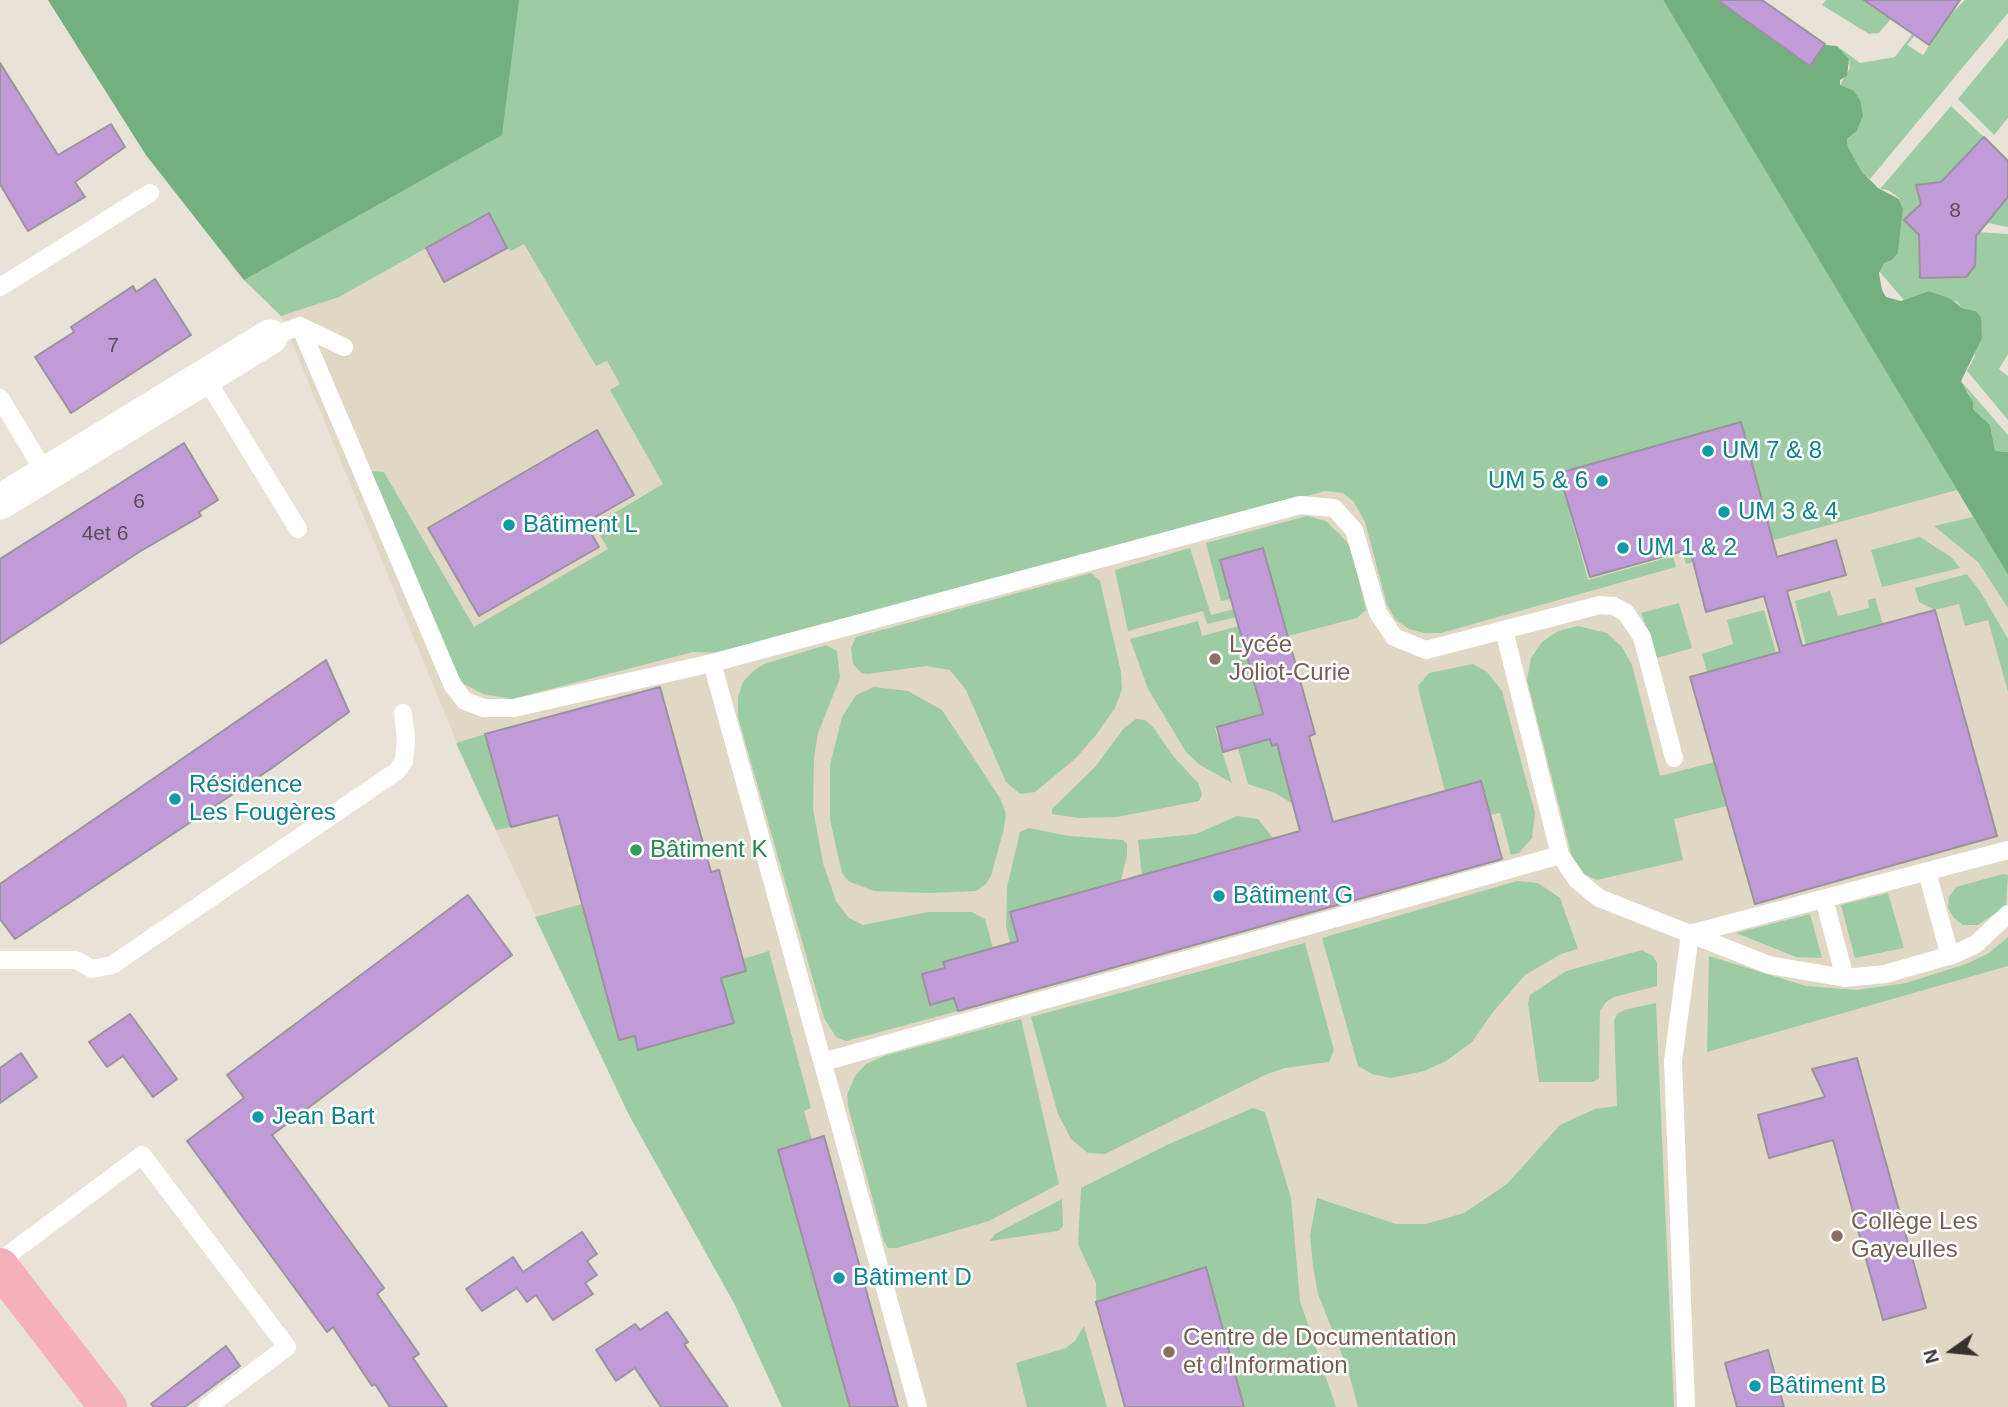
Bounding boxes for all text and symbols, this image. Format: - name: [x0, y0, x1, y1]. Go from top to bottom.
- house number: 8: [1949, 198, 1961, 224]
- house number: 7: [107, 333, 119, 359]
- place label: UM 7 & 8: [1722, 437, 1822, 465]
- marker: UM 7 & 8: [1700, 443, 1716, 459]
- place label: UM 5 & 6: [1488, 467, 1588, 495]
- marker: UM 5 & 6: [1594, 473, 1610, 489]
- house number: 6: [133, 489, 145, 515]
- place label: UM 3 & 4: [1738, 498, 1838, 526]
- marker: UM 3 & 4: [1716, 504, 1732, 520]
- place label: Bâtiment L: [523, 511, 638, 539]
- marker: Bâtiment L: [501, 517, 517, 533]
- house number: 4et 6: [82, 521, 128, 547]
- place label: UM 1 & 2: [1637, 534, 1737, 562]
- marker: UM 1 & 2: [1615, 540, 1631, 556]
- place label: Lycée Joliot-Curie: [1229, 631, 1350, 687]
- marker: Lycée Joliot-Curie: [1207, 651, 1223, 667]
- place label: Résidence Les Fougères: [189, 771, 336, 827]
- marker: Résidence Les Fougères: [167, 791, 183, 807]
- place label: Bâtiment K: [650, 836, 767, 864]
- marker: Bâtiment K: [628, 842, 644, 858]
- place label: Bâtiment G: [1233, 882, 1353, 910]
- marker: Bâtiment G: [1211, 888, 1227, 904]
- place label: Jean Bart: [272, 1103, 375, 1131]
- marker: Jean Bart: [250, 1109, 266, 1125]
- place label: Collège Les Gayeulles: [1851, 1208, 1978, 1264]
- marker: Collège Les Gayeulles: [1829, 1228, 1845, 1244]
- place label: Bâtiment D: [853, 1264, 972, 1292]
- marker: Bâtiment D: [831, 1270, 847, 1286]
- north arrow: [1917, 1316, 1987, 1386]
- place label: Centre de Documentation et d'Information: [1183, 1324, 1456, 1380]
- marker: Centre de Documentation et d'Information: [1161, 1344, 1177, 1360]
- text: N: [1919, 1347, 1943, 1366]
- place label: Bâtiment B: [1769, 1372, 1886, 1400]
- marker: Bâtiment B: [1747, 1378, 1763, 1394]

